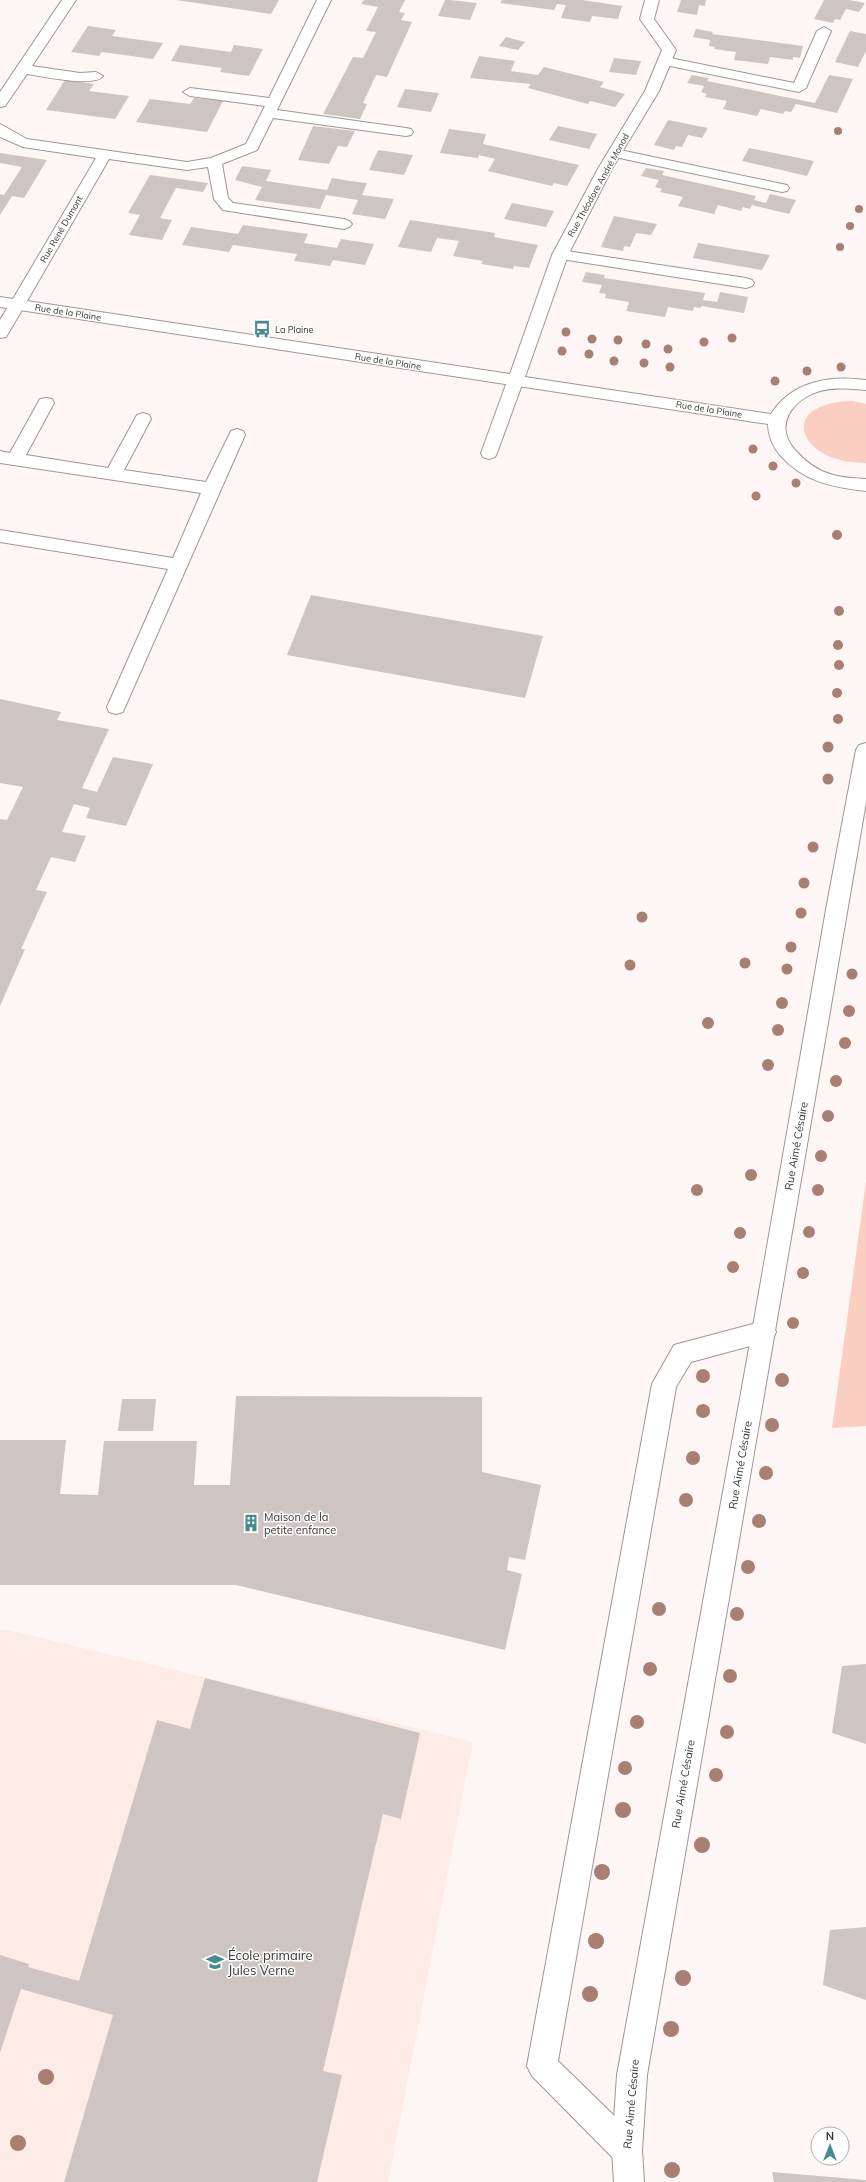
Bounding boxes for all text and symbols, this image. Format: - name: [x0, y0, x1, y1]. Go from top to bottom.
- street label: Rue Théodore André Monod: [565, 131, 631, 239]
- street label: Rue René Dumont: [37, 194, 85, 264]
- street label: Rue de la Plaine: [34, 301, 102, 323]
- bus stop icon: La Plaine: [252, 319, 272, 339]
- place label: La Plaine: [275, 324, 313, 335]
- street label: Rue de la Plaine: [354, 350, 422, 372]
- street label: Rue de la Plaine: [675, 398, 743, 420]
- street label: Rue Aimé Césaire: [781, 1101, 811, 1191]
- street label: Rue Aimé Césaire: [725, 1420, 755, 1510]
- place label: Maison de la petite enfance: [264, 1510, 336, 1537]
- building icon: Maison de la petite enfance: [241, 1513, 261, 1533]
- street label: Rue Aimé Césaire: [668, 1739, 698, 1829]
- place label: École primaire Jules Verne: [228, 1947, 313, 1978]
- school or university icon: École primaire Jules Verne: [205, 1952, 225, 1972]
- street label: Rue Aimé Césaire: [620, 2059, 642, 2149]
- north arrow: [810, 2126, 850, 2166]
- text: N: [826, 2129, 834, 2143]

